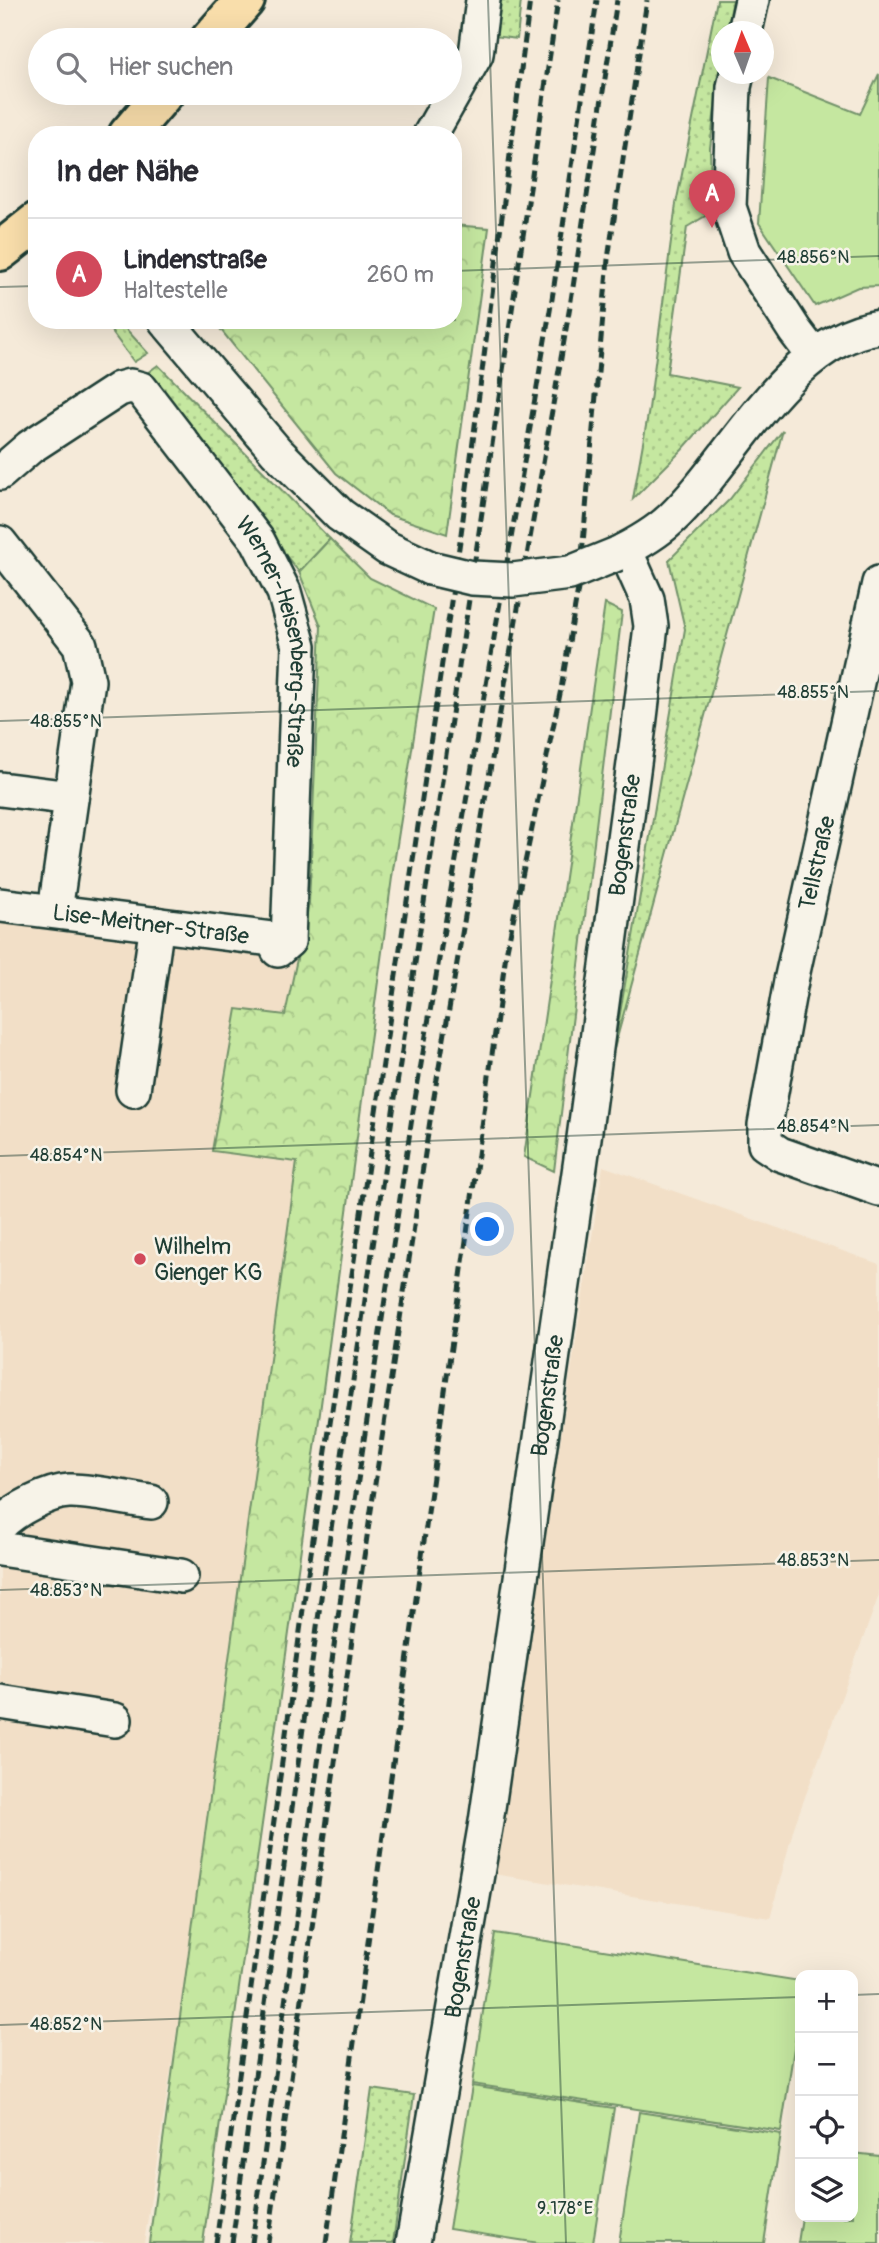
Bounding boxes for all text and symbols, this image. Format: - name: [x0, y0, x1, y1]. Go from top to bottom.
- north arrow: [711, 21, 774, 84]
- search box: [28, 28, 462, 105]
- icon: search: [52, 48, 90, 86]
- text: Hier suchen: [108, 51, 233, 83]
- text: In der Nähe: [56, 153, 198, 190]
- pin: A: [689, 170, 735, 228]
- text: Lindenstraße: [123, 244, 267, 276]
- text: 48.856°N: [777, 246, 849, 269]
- text: A: [72, 260, 86, 289]
- text: 260 m: [367, 260, 434, 289]
- text: Haltestelle: [123, 276, 228, 305]
- street label: Werner-Heisenberg-Straße: [229, 510, 314, 769]
- text: 48.855°N: [777, 681, 849, 704]
- text: 48.855°N: [30, 710, 102, 733]
- street label: Bogenstraße: [602, 772, 647, 898]
- street label: Tellstraße: [792, 812, 842, 913]
- street label: Lise-Meitner-Straße: [51, 897, 251, 951]
- text: 48.854°N: [777, 1115, 849, 1138]
- text: 48.854°N: [30, 1144, 102, 1167]
- your location: [470, 1212, 504, 1246]
- place label: Wilhelm Gienger KG: [154, 1232, 262, 1287]
- marker: Wilhelm Gienger KG: [132, 1251, 148, 1267]
- street label: Bogenstraße: [524, 1332, 570, 1458]
- text: 48.853°N: [777, 1549, 849, 1572]
- text: 48.853°N: [30, 1579, 102, 1602]
- street label: Bogenstraße: [438, 1894, 487, 2020]
- map controls: [795, 1970, 858, 2222]
- button: +: [795, 1970, 858, 2033]
- text: 48.852°N: [30, 2013, 102, 2036]
- button: −: [795, 2033, 858, 2096]
- button: locate: [795, 2096, 858, 2159]
- button: layers: [795, 2159, 858, 2222]
- text: 9.178°E: [537, 2197, 593, 2220]

